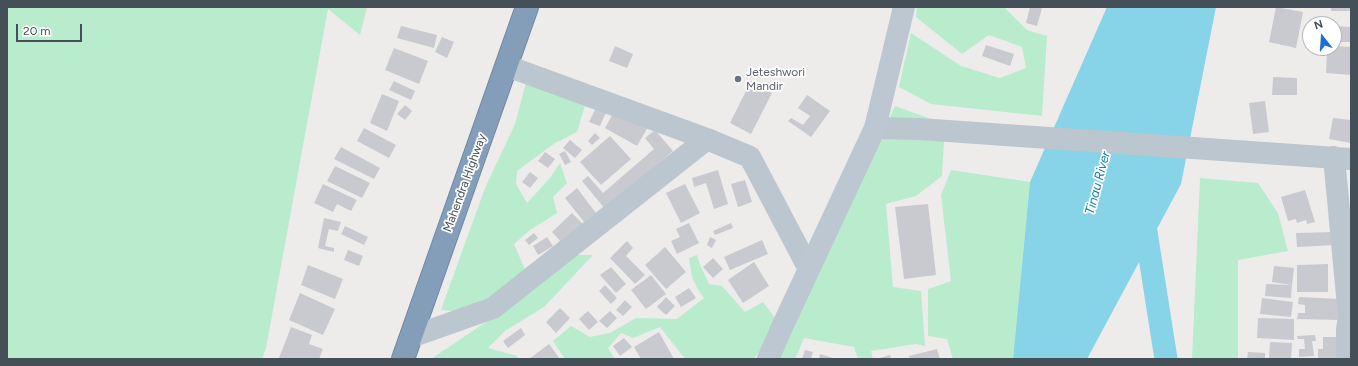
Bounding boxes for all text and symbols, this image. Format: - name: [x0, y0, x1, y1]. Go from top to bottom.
- scale bar: [18, 16, 84, 42]
- north arrow: [1302, 16, 1342, 56]
- text: N: [1313, 18, 1325, 32]
- text: 20 m: [23, 24, 51, 38]
- place label: Jeteshwori Mandir: [746, 65, 805, 93]
- marker: Jeteshwori Mandir: [733, 74, 743, 84]
- street label: Mahendra Highway: [441, 132, 489, 234]
- water label: Tinau River: [1082, 150, 1114, 216]

